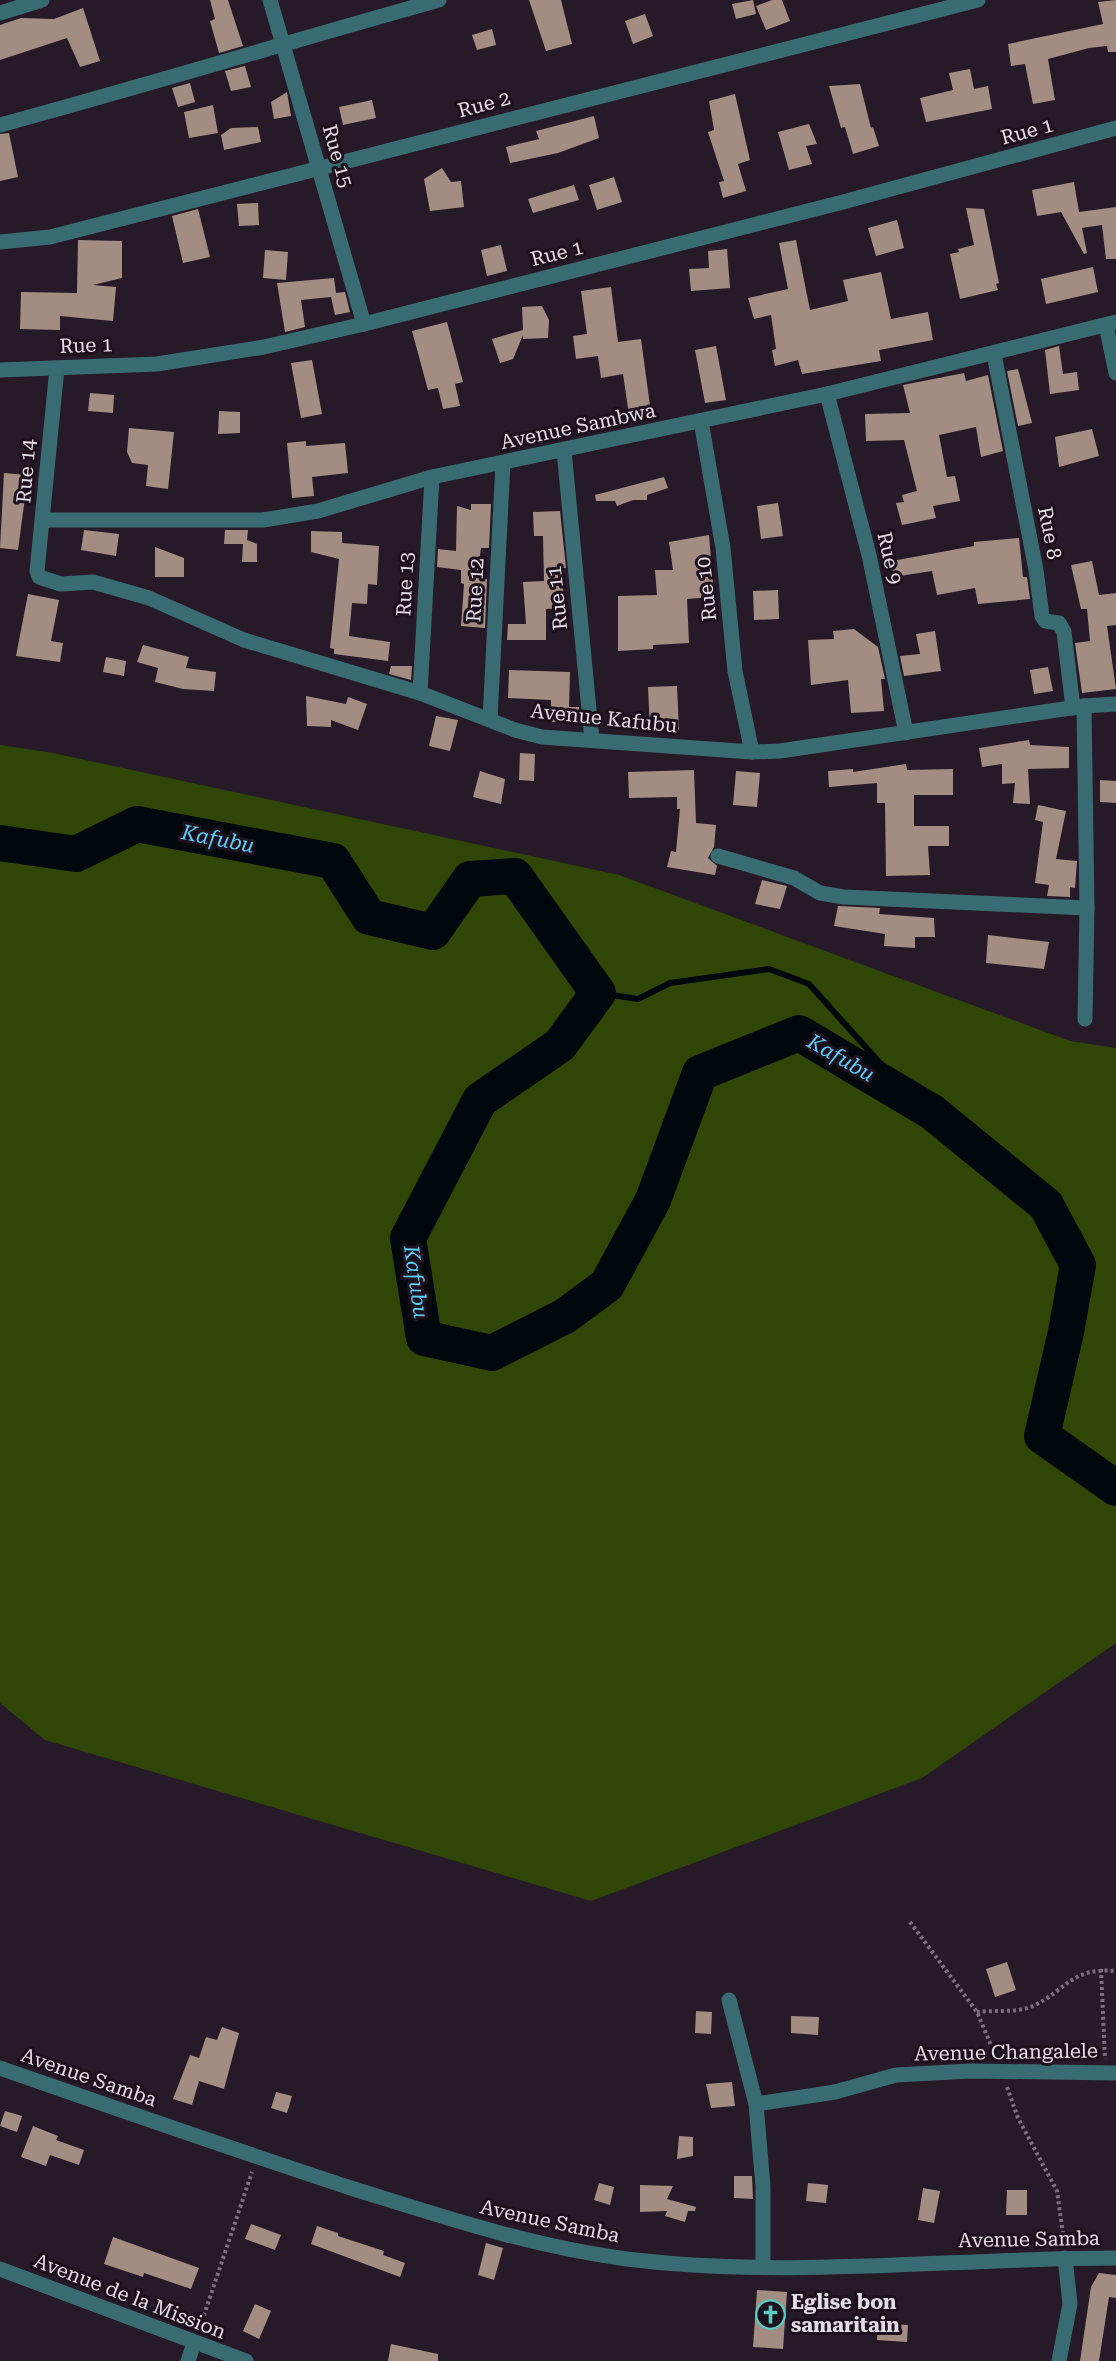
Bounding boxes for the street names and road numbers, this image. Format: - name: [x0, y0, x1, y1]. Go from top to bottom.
- street label: Rue 2: [455, 86, 513, 122]
- street label: Rue 1: [998, 113, 1056, 149]
- street label: Rue 15: [318, 122, 358, 190]
- street label: Rue 1: [528, 235, 586, 271]
- street label: Rue 1: [59, 332, 113, 358]
- street label: Avenue Sambwa: [498, 398, 658, 454]
- street label: Rue 14: [11, 437, 41, 504]
- street label: Rue 8: [1033, 505, 1067, 561]
- street label: Rue 9: [872, 529, 908, 587]
- street label: Rue 13: [391, 551, 419, 617]
- street label: Rue 10: [691, 556, 721, 622]
- street label: Rue 12: [461, 557, 489, 623]
- street label: Rue 11: [542, 565, 572, 631]
- street label: Avenue Kafubu: [529, 698, 679, 738]
- street label: Avenue Changalele: [914, 2038, 1098, 2066]
- street label: Avenue Samba: [18, 2043, 160, 2111]
- street label: Avenue Samba: [478, 2195, 622, 2247]
- street label: Avenue Samba: [958, 2226, 1100, 2252]
- street label: Avenue de la Mission: [31, 2248, 229, 2344]

